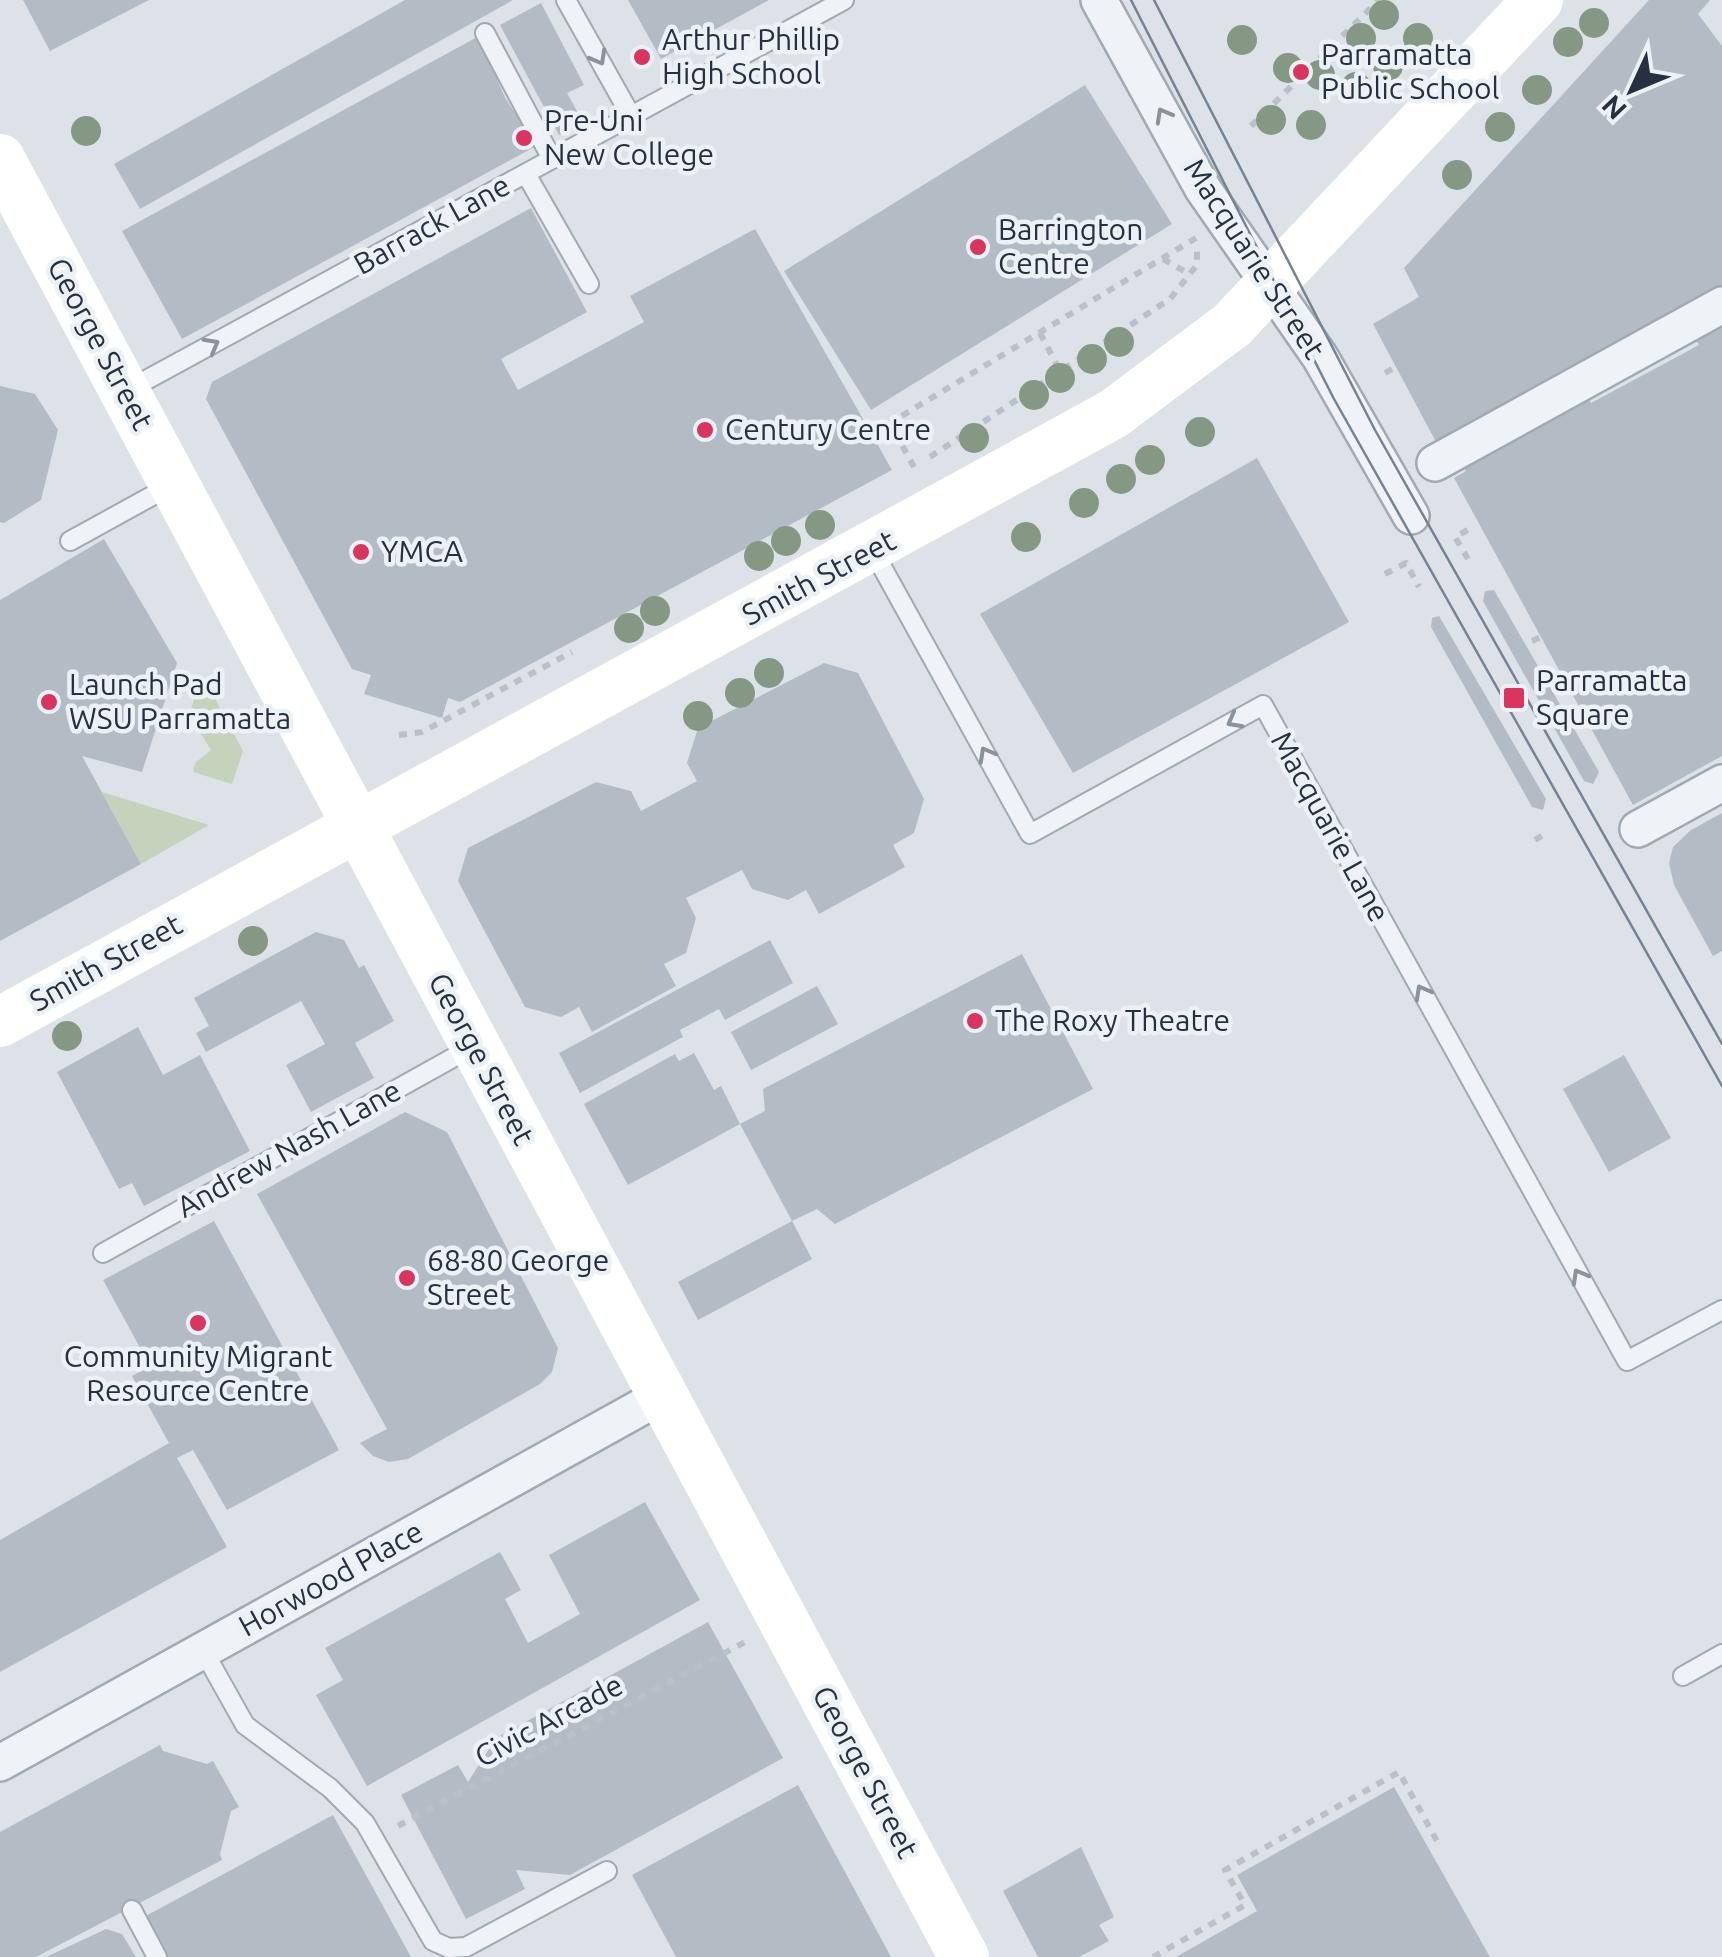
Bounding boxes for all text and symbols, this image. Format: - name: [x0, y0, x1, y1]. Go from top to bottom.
- place label: Arthur Phillip High School: [662, 22, 840, 90]
- place label: Parramatta Public School: [1321, 37, 1499, 105]
- north arrow: [1582, 40, 1682, 140]
- marker: Arthur Phillip High School: [631, 46, 653, 68]
- one-way arrow: [586, 47, 606, 65]
- marker: Parramatta Public School: [1290, 61, 1312, 83]
- text: N: [1595, 89, 1632, 126]
- place label: Pre-Uni New College: [544, 103, 714, 171]
- one-way arrow: [1155, 107, 1175, 125]
- marker: Pre-Uni New College: [513, 127, 535, 149]
- street label: Macquarie Street: [1178, 152, 1332, 365]
- street label: Barrack Lane: [348, 167, 515, 281]
- place label: Barrington Centre: [998, 212, 1143, 280]
- marker: Barrington Centre: [967, 236, 989, 258]
- street label: George Street: [41, 252, 161, 435]
- one-way arrow: [201, 338, 219, 358]
- place label: Century Centre: [725, 412, 931, 446]
- marker: Century Centre: [694, 419, 716, 441]
- street label: Smith Street: [736, 522, 901, 632]
- place label: YMCA: [381, 534, 464, 568]
- marker: YMCA: [350, 541, 372, 563]
- place label: Parramatta Square: [1536, 663, 1687, 731]
- place label: Launch Pad WSU Parramatta: [69, 667, 291, 735]
- marker: Parramatta Square: [1501, 685, 1527, 711]
- marker: Launch Pad WSU Parramatta: [38, 691, 60, 713]
- one-way arrow: [1227, 709, 1245, 729]
- street label: Macquarie Lane: [1265, 726, 1397, 927]
- one-way arrow: [978, 746, 998, 764]
- street label: Smith Street: [24, 906, 188, 1018]
- street label: George Street: [422, 967, 542, 1150]
- one-way arrow: [1414, 985, 1434, 1003]
- place label: The Roxy Theatre: [995, 1003, 1230, 1037]
- marker: The Roxy Theatre: [964, 1010, 986, 1032]
- street label: Andrew Nash Lane: [171, 1073, 406, 1224]
- place label: 68-80 George Street: [427, 1243, 609, 1311]
- marker: 68-80 George Street: [396, 1267, 418, 1289]
- one-way arrow: [1572, 1269, 1592, 1287]
- marker: Community Migrant Resource Centre: [187, 1312, 209, 1334]
- place label: Community Migrant Resource Centre: [64, 1339, 333, 1407]
- street label: Horwood Place: [233, 1514, 428, 1643]
- street label: Civic Arcade: [469, 1667, 628, 1773]
- street label: George Street: [806, 1680, 926, 1863]

